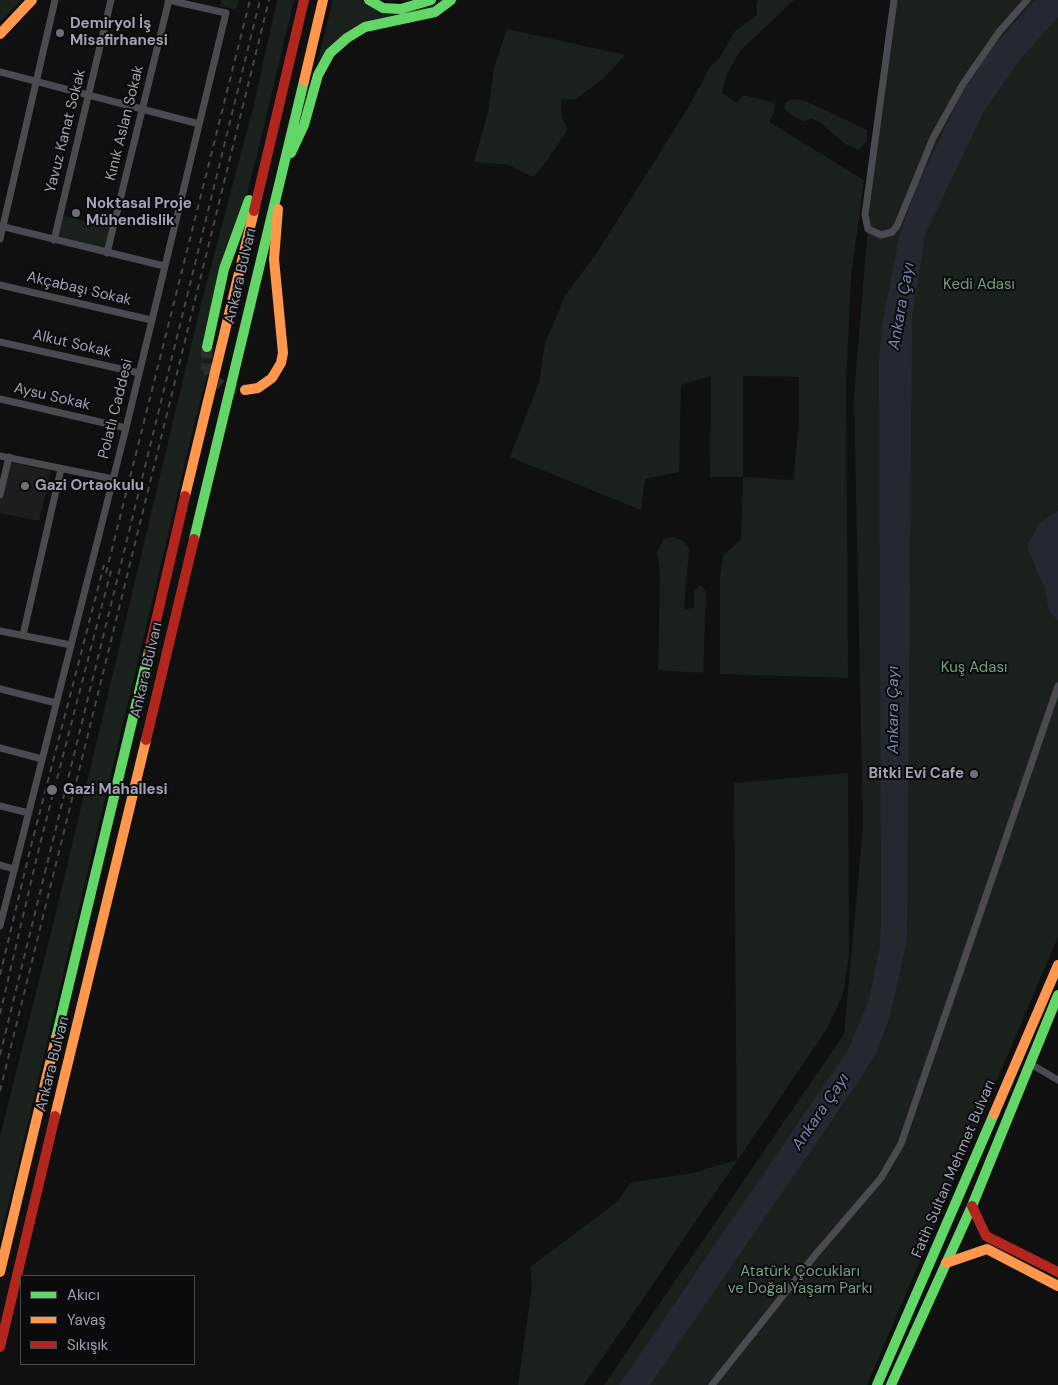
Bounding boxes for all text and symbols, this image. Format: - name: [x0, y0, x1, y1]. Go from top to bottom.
- place label: Demiryol İş Misafirhanesi: [70, 15, 168, 50]
- marker: Demiryol İş Misafirhanesi: [54, 27, 66, 39]
- street label: Kınık Aslan Sokak: [102, 64, 148, 182]
- street label: Yavuz Kanat Sokak: [42, 67, 90, 195]
- place label: Noktasal Proje Mühendislik: [86, 195, 192, 230]
- marker: Noktasal Proje Mühendislik: [70, 207, 82, 219]
- street label: Ankara Bulvarı: [221, 226, 261, 326]
- water label: Ankara Çayı: [885, 261, 919, 351]
- street label: Akçabaşı Sokak: [25, 268, 133, 310]
- park label: Kedi Adası: [943, 276, 1015, 294]
- street label: Alkut Sokak: [31, 326, 113, 362]
- street label: Polatlı Caddesi: [95, 357, 137, 461]
- street label: Aysu Sokak: [12, 379, 92, 415]
- place label: Gazi Ortaokulu: [35, 477, 144, 495]
- marker: Gazi Ortaokulu: [19, 480, 31, 492]
- street label: Ankara Bulvarı: [127, 620, 167, 720]
- park label: Kuş Adası: [941, 659, 1007, 677]
- water label: Ankara Çayı: [884, 666, 904, 754]
- place label: Bitki Evi Cafe: [869, 765, 964, 783]
- marker: Bitki Evi Cafe: [968, 768, 980, 780]
- place label: Gazi Mahallesi: [63, 781, 168, 799]
- marker: Gazi Mahallesi: [45, 783, 59, 797]
- street label: Ankara Bulvarı: [32, 1015, 74, 1113]
- water label: Ankara Çayı: [788, 1070, 854, 1154]
- street label: Fatih Sultan Mehmet Bulvarı: [908, 1077, 1000, 1261]
- park label: Atatürk Çocukları ve Doğal Yaşam Parkı: [728, 1263, 872, 1298]
- legend: [20, 1275, 195, 1365]
- text: Akıcı: [67, 1285, 100, 1305]
- text: Yavaş: [67, 1310, 106, 1330]
- text: Sıkışık: [67, 1335, 108, 1355]

